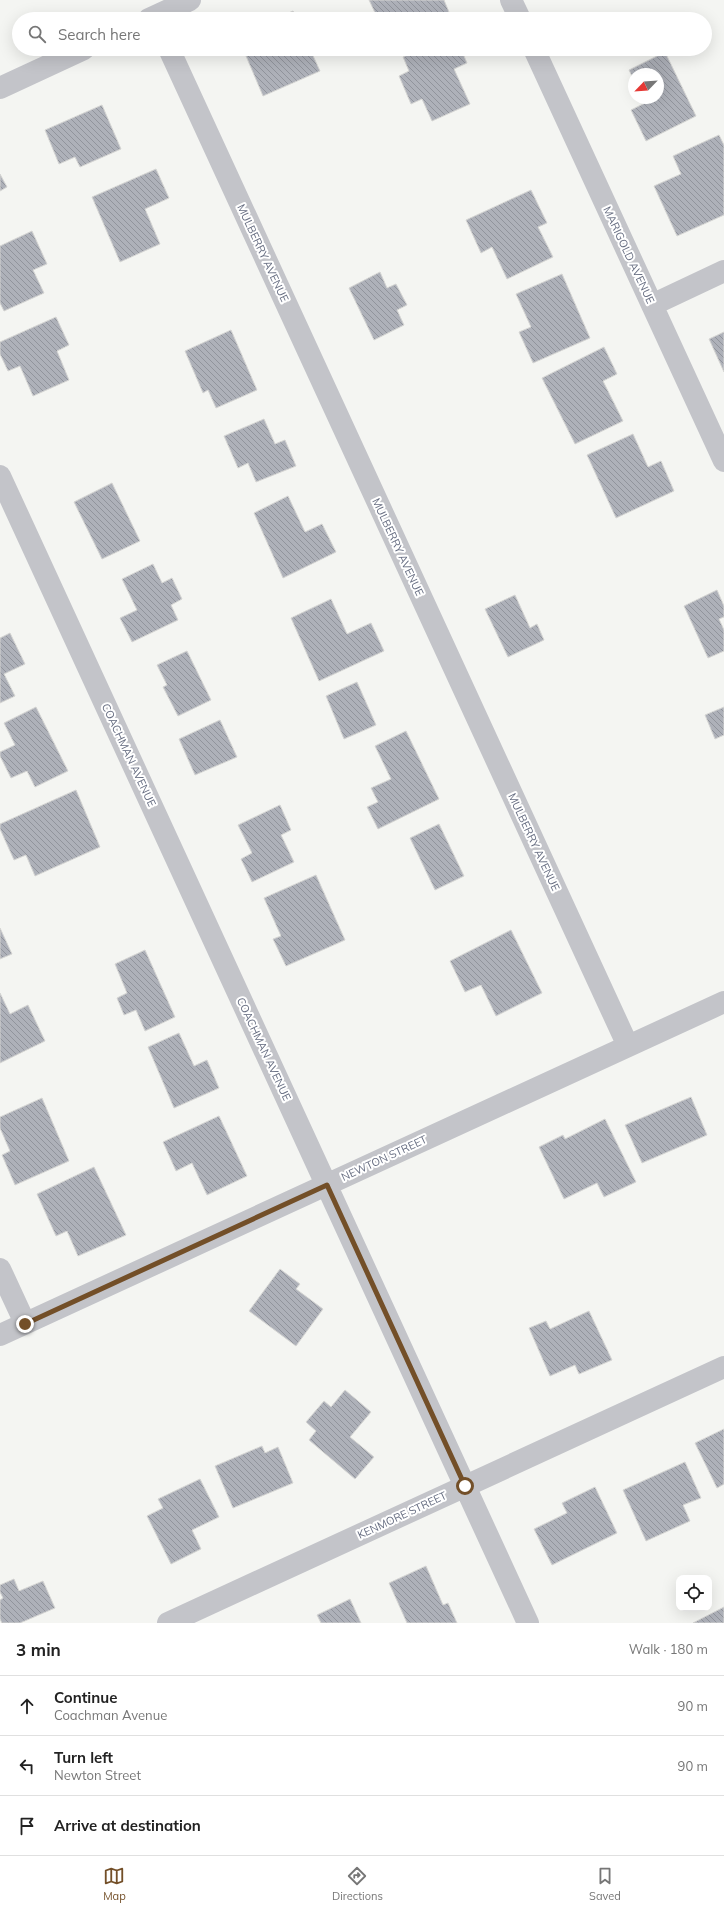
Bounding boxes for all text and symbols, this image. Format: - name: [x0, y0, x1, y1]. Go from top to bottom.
- search box: [12, 12, 712, 56]
- icon: search: [26, 23, 48, 45]
- text: Search here: [58, 25, 140, 44]
- north arrow: [628, 68, 664, 104]
- street label: MULBERRY AVENUE: [234, 202, 292, 304]
- street label: MARIGOLD AVENUE: [600, 204, 658, 306]
- street label: MULBERRY AVENUE: [369, 496, 427, 598]
- street label: COACHMAN AVENUE: [99, 701, 159, 809]
- street label: MULBERRY AVENUE: [505, 791, 563, 893]
- street label: COACHMAN AVENUE: [234, 995, 294, 1103]
- street label: NEWTON STREET: [339, 1132, 429, 1184]
- route end: [16, 1315, 34, 1333]
- route start: [456, 1477, 474, 1495]
- street label: KENMORE STREET: [355, 1488, 449, 1542]
- map controls: [676, 1575, 712, 1611]
- button: locate: [676, 1575, 712, 1611]
- text: 3 min: [16, 1639, 61, 1660]
- text: Walk · 180 m: [629, 1641, 708, 1657]
- text: Continue: [54, 1688, 117, 1707]
- icon: ahead: [16, 1695, 38, 1717]
- text: 90 m: [678, 1698, 708, 1714]
- text: Coachman Avenue: [54, 1707, 167, 1723]
- text: Turn left: [54, 1748, 113, 1767]
- icon: left: [16, 1755, 38, 1777]
- text: 90 m: [678, 1758, 708, 1774]
- text: Newton Street: [54, 1767, 141, 1783]
- icon: arrive: [16, 1815, 38, 1837]
- text: Arrive at destination: [54, 1816, 201, 1835]
- tab: Map: [103, 1865, 126, 1903]
- tab: Directions: [332, 1865, 383, 1903]
- tab: Saved: [589, 1865, 621, 1903]

